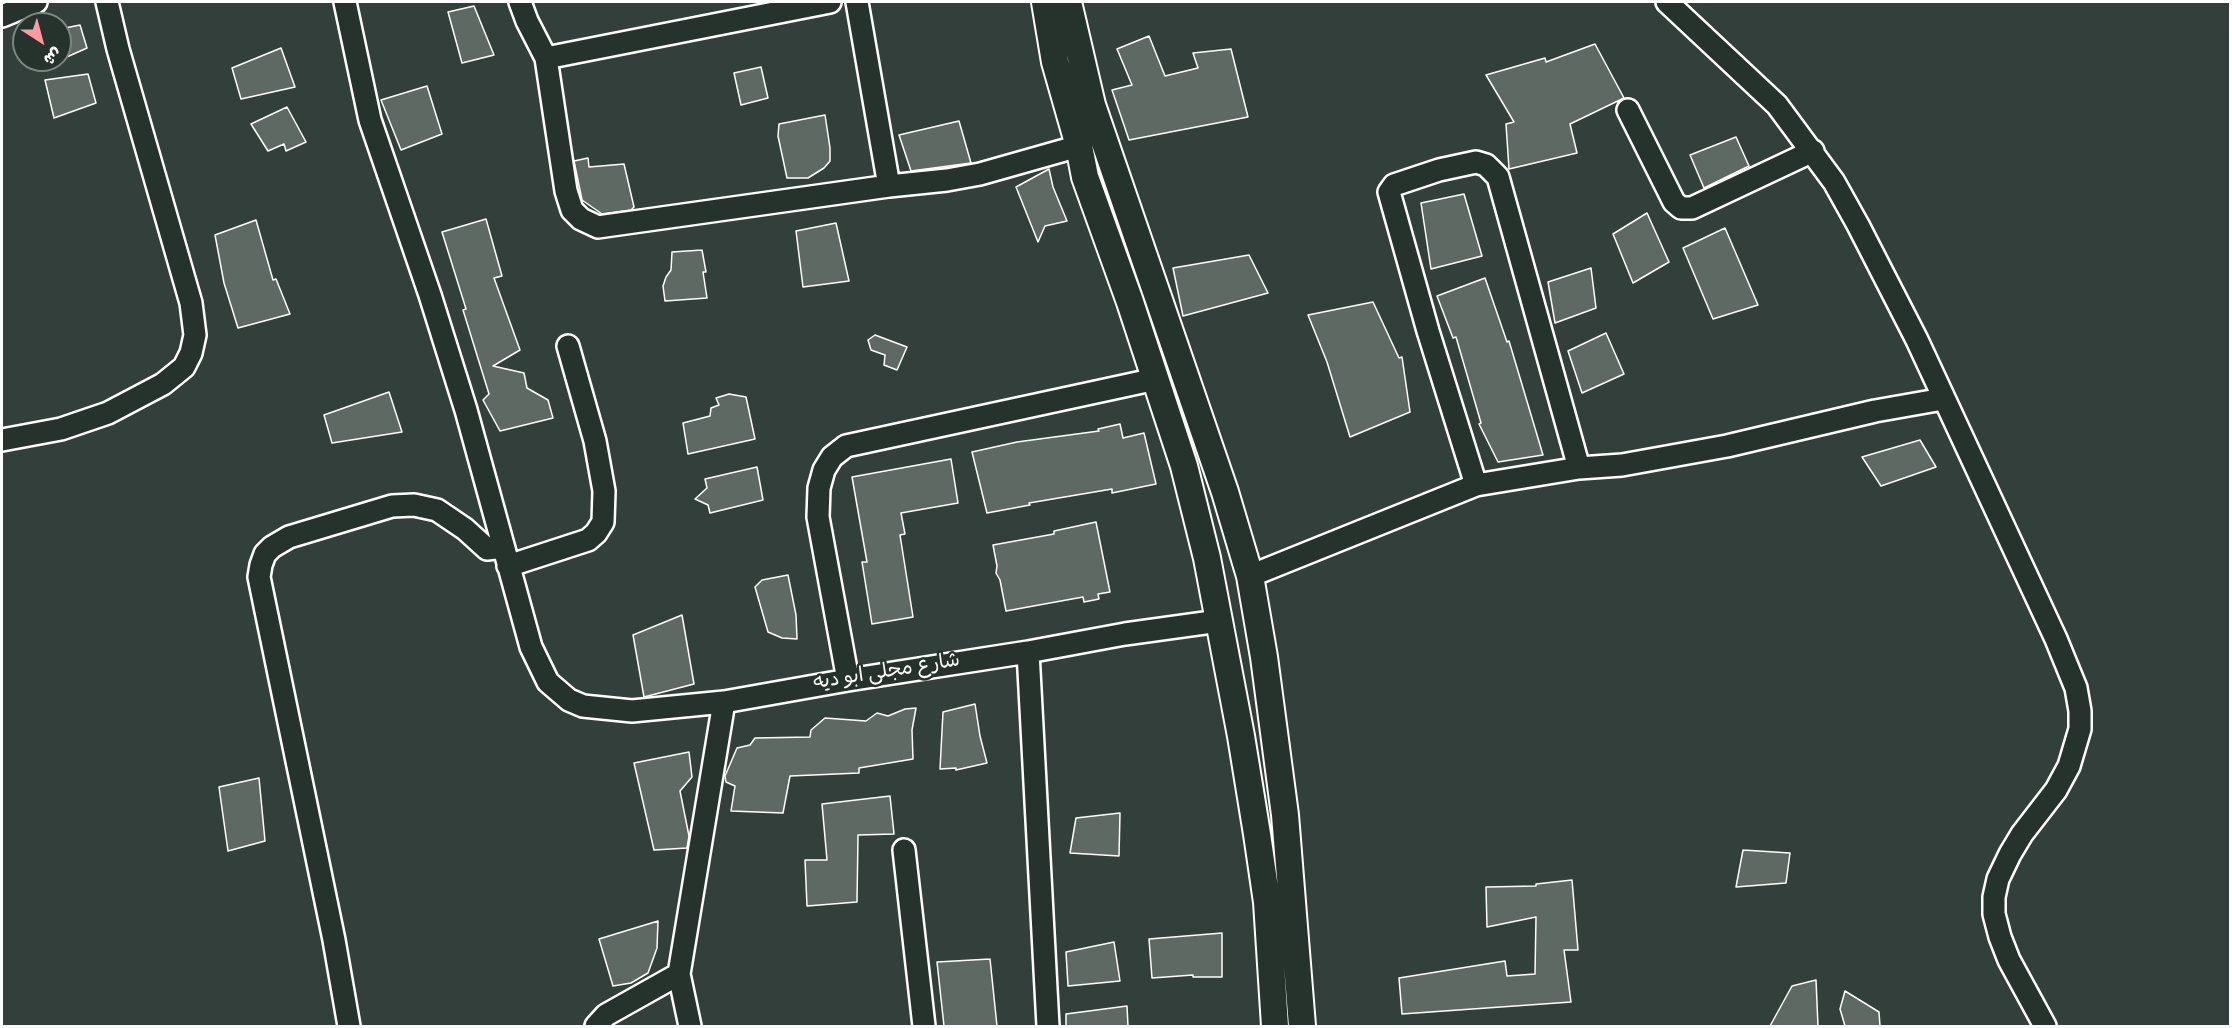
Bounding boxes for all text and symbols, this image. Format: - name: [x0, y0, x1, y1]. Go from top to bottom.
- north arrow: [12, 12, 72, 72]
- text: ش: [38, 41, 66, 70]
- street label: شارع مجلى ابو ديه: [812, 651, 962, 697]

